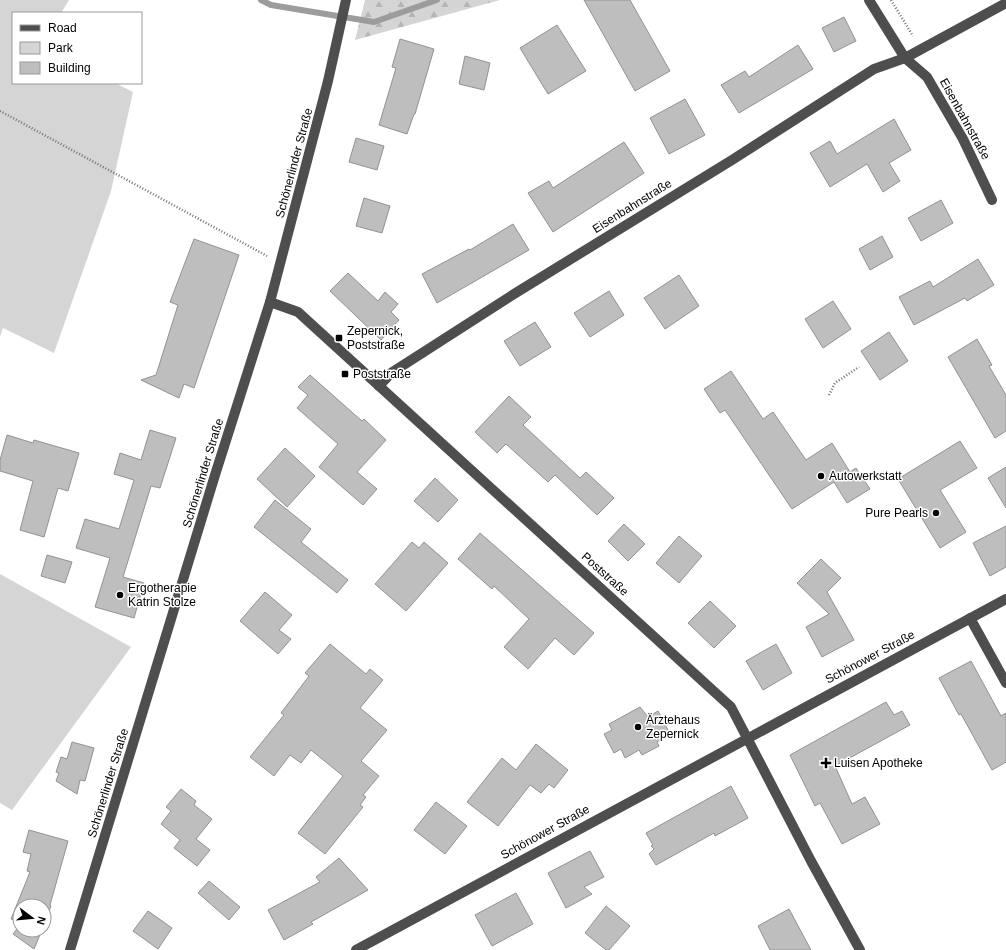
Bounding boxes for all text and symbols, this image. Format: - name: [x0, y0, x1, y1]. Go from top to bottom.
- legend: [12, 12, 142, 84]
- text: Road: [48, 21, 77, 35]
- text: Park: [48, 41, 74, 55]
- text: Building: [48, 61, 91, 75]
- street label: Eisenbahnstraße: [937, 76, 993, 162]
- street label: Schönerlinder Straße: [273, 106, 316, 220]
- street label: Eisenbahnstraße: [590, 176, 674, 236]
- place label: Zepernick, Poststraße: [347, 324, 405, 352]
- marker: Zepernick, Poststraße: [334, 333, 344, 343]
- place label: Poststraße: [353, 367, 411, 381]
- marker: Poststraße: [340, 369, 350, 379]
- street label: Schönerlinder Straße: [180, 416, 226, 529]
- place label: Autowerkstatt: [829, 469, 902, 483]
- marker: Autowerkstatt: [816, 471, 826, 481]
- place label: Pure Pearls: [865, 506, 928, 520]
- marker: Pure Pearls: [931, 508, 941, 518]
- street label: Poststraße: [579, 549, 631, 599]
- place label: Ergotherapie Katrin Stolze: [128, 581, 197, 609]
- marker: Ergotherapie Katrin Stolze: [115, 590, 125, 600]
- street label: Schönower Straße: [823, 627, 917, 687]
- place label: Ärztehaus Zepernick: [646, 713, 700, 741]
- marker: Ärztehaus Zepernick: [633, 722, 643, 732]
- street label: Schönerlinder Straße: [85, 726, 131, 839]
- place label: Luisen Apotheke: [834, 756, 923, 770]
- marker: Luisen Apotheke: [821, 758, 831, 768]
- street label: Schönower Straße: [498, 802, 592, 862]
- north arrow: [12, 898, 52, 938]
- text: N: [35, 915, 48, 926]

